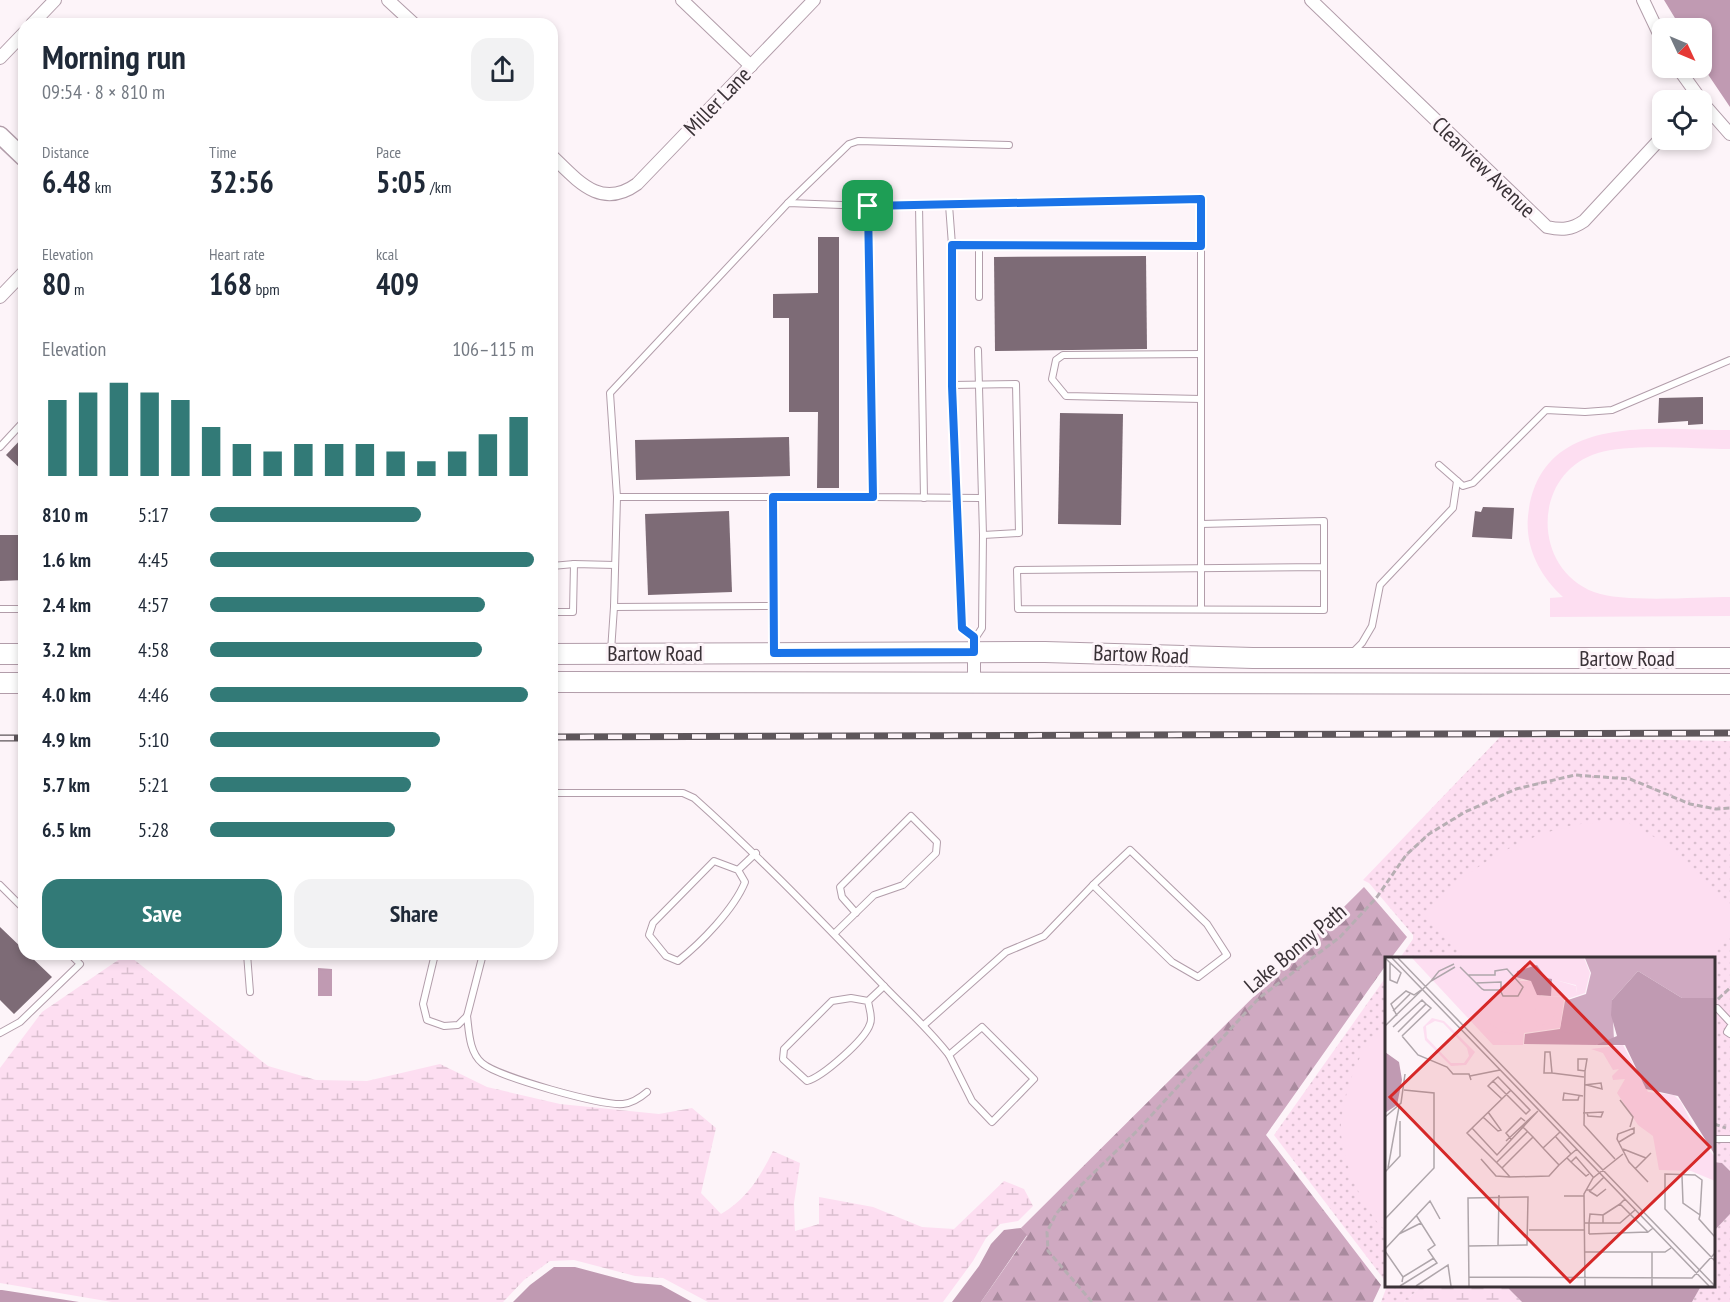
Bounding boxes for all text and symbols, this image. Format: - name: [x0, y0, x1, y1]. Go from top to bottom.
- north arrow: [1652, 18, 1712, 78]
- map controls: [1652, 18, 1712, 150]
- text: Morning run: [42, 35, 186, 78]
- button: share: [471, 38, 534, 101]
- street label: Miller Lane: [677, 61, 757, 141]
- text: 09:54 · 8 × 810 m: [42, 79, 165, 105]
- button: locate: [1652, 90, 1712, 150]
- street label: Clearview Avenue: [1426, 111, 1542, 223]
- text: Distance: [42, 142, 89, 162]
- text: Time: [209, 142, 237, 162]
- text: Pace: [376, 142, 401, 162]
- text: 6.48: [42, 162, 91, 201]
- text: 32:56: [209, 162, 274, 201]
- text: 5:05: [376, 162, 427, 201]
- text: km: [91, 177, 111, 197]
- text: /km: [427, 177, 451, 197]
- pin: [842, 180, 893, 231]
- icon: arrive: [851, 189, 884, 222]
- text: Elevation: [42, 244, 93, 264]
- text: Heart rate: [209, 244, 265, 264]
- text: kcal: [376, 244, 398, 264]
- text: 80: [42, 264, 71, 303]
- text: 168: [209, 264, 252, 303]
- text: 409: [376, 264, 419, 303]
- text: m: [71, 279, 85, 299]
- text: bpm: [252, 279, 280, 299]
- text: Elevation: [42, 336, 106, 362]
- text: 106–115 m: [452, 336, 534, 362]
- text: 810 m: [42, 502, 88, 528]
- text: 5:17: [138, 502, 169, 528]
- text: 1.6 km: [42, 547, 91, 573]
- text: 4:45: [138, 547, 169, 573]
- text: 2.4 km: [42, 592, 91, 618]
- text: 4:57: [138, 592, 169, 618]
- text: 3.2 km: [42, 637, 91, 663]
- text: 4:58: [138, 637, 169, 663]
- street label: Bartow Road: [1093, 638, 1189, 670]
- street label: Bartow Road: [607, 639, 703, 667]
- street label: Bartow Road: [1579, 644, 1675, 672]
- text: 4.0 km: [42, 682, 91, 708]
- text: 4:46: [138, 682, 169, 708]
- text: 4.9 km: [42, 727, 91, 753]
- text: 5:10: [138, 727, 169, 753]
- text: 5.7 km: [42, 772, 90, 798]
- text: 5:21: [138, 772, 169, 798]
- text: 6.5 km: [42, 817, 91, 843]
- text: 5:28: [138, 817, 169, 843]
- button: Save: [42, 879, 282, 948]
- button: Share: [294, 879, 534, 948]
- street label: Lake Bonny Path: [1238, 897, 1352, 999]
- inset map: [1385, 957, 1715, 1287]

